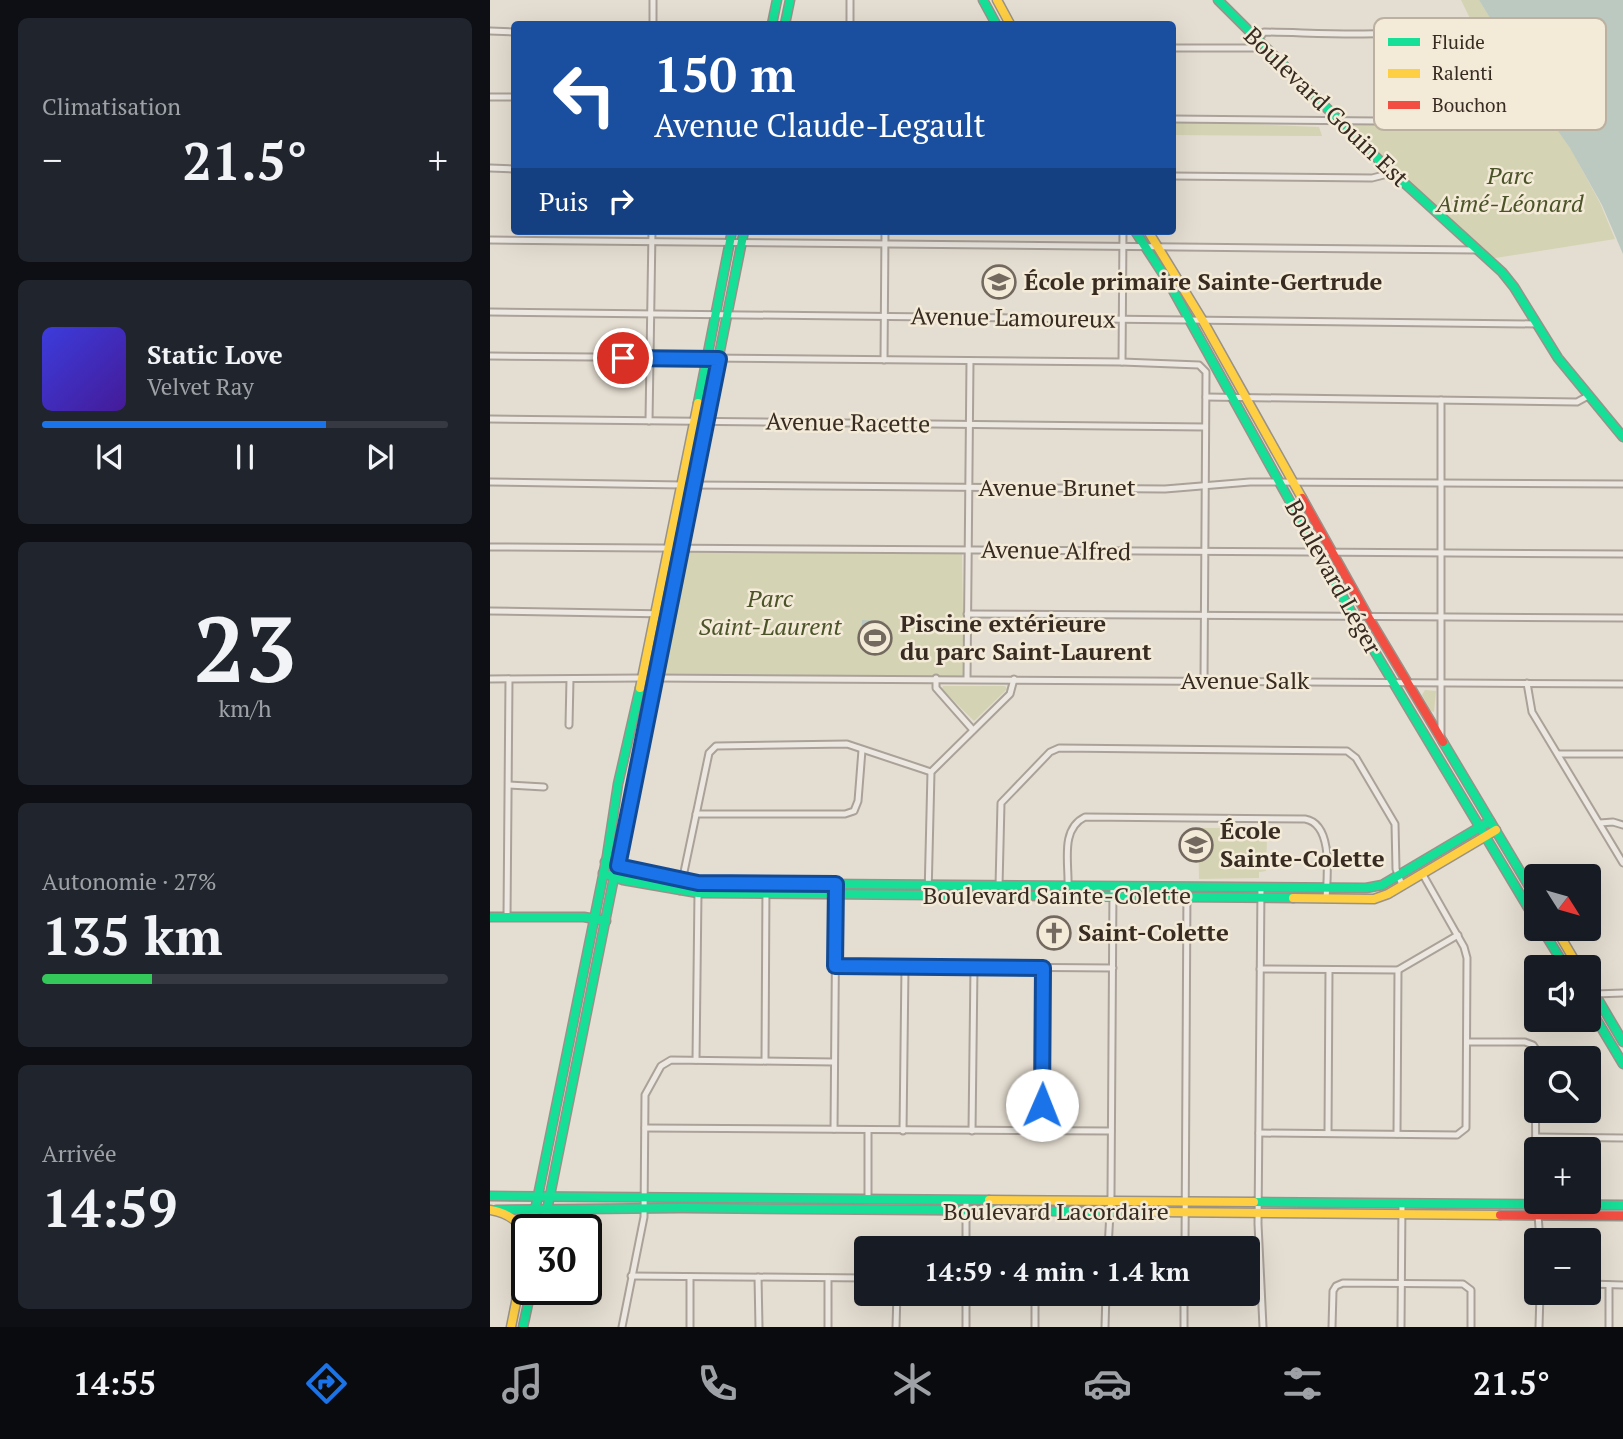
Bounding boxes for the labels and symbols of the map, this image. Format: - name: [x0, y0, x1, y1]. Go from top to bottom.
- legend: [1374, 18, 1606, 130]
- street label: Boulevard Gouin Est: [1237, 19, 1416, 193]
- text: Fluide: [1432, 29, 1485, 54]
- text: Ralenti: [1432, 60, 1493, 85]
- text: Bouchon: [1432, 92, 1507, 117]
- park label: Parc Aimé-Léonard: [1434, 159, 1585, 219]
- school or university icon: École primaire Sainte-Gertrude: [980, 263, 1018, 301]
- place label: École primaire Sainte-Gertrude: [1024, 265, 1383, 297]
- street label: Avenue Lamoureux: [910, 299, 1116, 335]
- pin: [593, 328, 653, 388]
- street label: Avenue Racette: [766, 405, 931, 439]
- street label: Avenue Brunet: [978, 471, 1136, 503]
- street label: Boulevard Léger: [1278, 493, 1390, 660]
- street label: Avenue Alfred: [981, 533, 1131, 567]
- park label: Parc Saint-Laurent: [699, 582, 842, 642]
- place label: Piscine extérieure du parc Saint-Laurent: [900, 607, 1152, 667]
- sports icon: Piscine extérieure du parc Saint-Laurent: [856, 619, 894, 657]
- street label: Avenue Salk: [1181, 664, 1310, 696]
- place label: École Sainte-Colette: [1220, 814, 1385, 874]
- school or university icon: École Sainte-Colette: [1177, 826, 1215, 864]
- north arrow: [1524, 864, 1601, 942]
- street label: Boulevard Sainte-Colette: [923, 879, 1191, 911]
- church icon: Saint-Colette: [1035, 914, 1073, 952]
- place label: Saint-Colette: [1078, 916, 1229, 948]
- position arrow: [1005, 1068, 1079, 1142]
- street label: Boulevard Lacordaire: [943, 1195, 1169, 1227]
- speed limit sign: 30: [511, 1214, 602, 1305]

